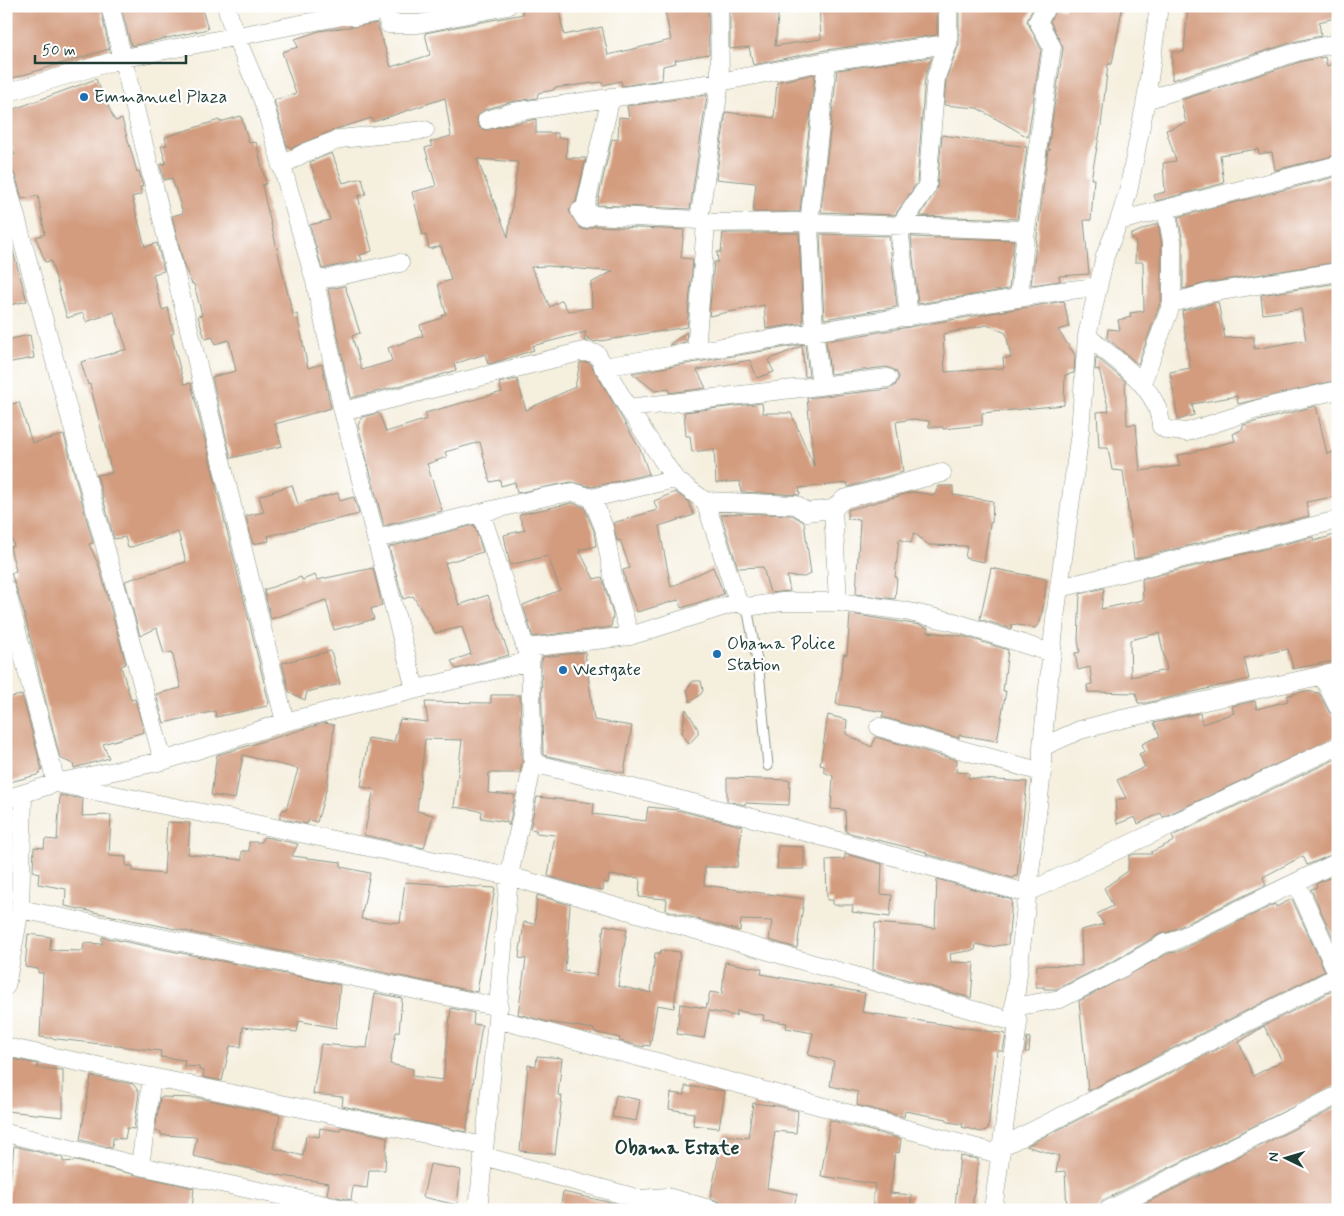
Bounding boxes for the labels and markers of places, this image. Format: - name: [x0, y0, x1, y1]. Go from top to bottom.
- place label: Emmanuel Plaza: [94, 85, 227, 109]
- marker: Emmanuel Plaza: [78, 91, 90, 103]
- place label: Obama Police Station: [727, 632, 836, 677]
- marker: Obama Police Station: [711, 648, 723, 660]
- place label: Westgate: [573, 658, 641, 682]
- marker: Westgate: [557, 664, 569, 676]

